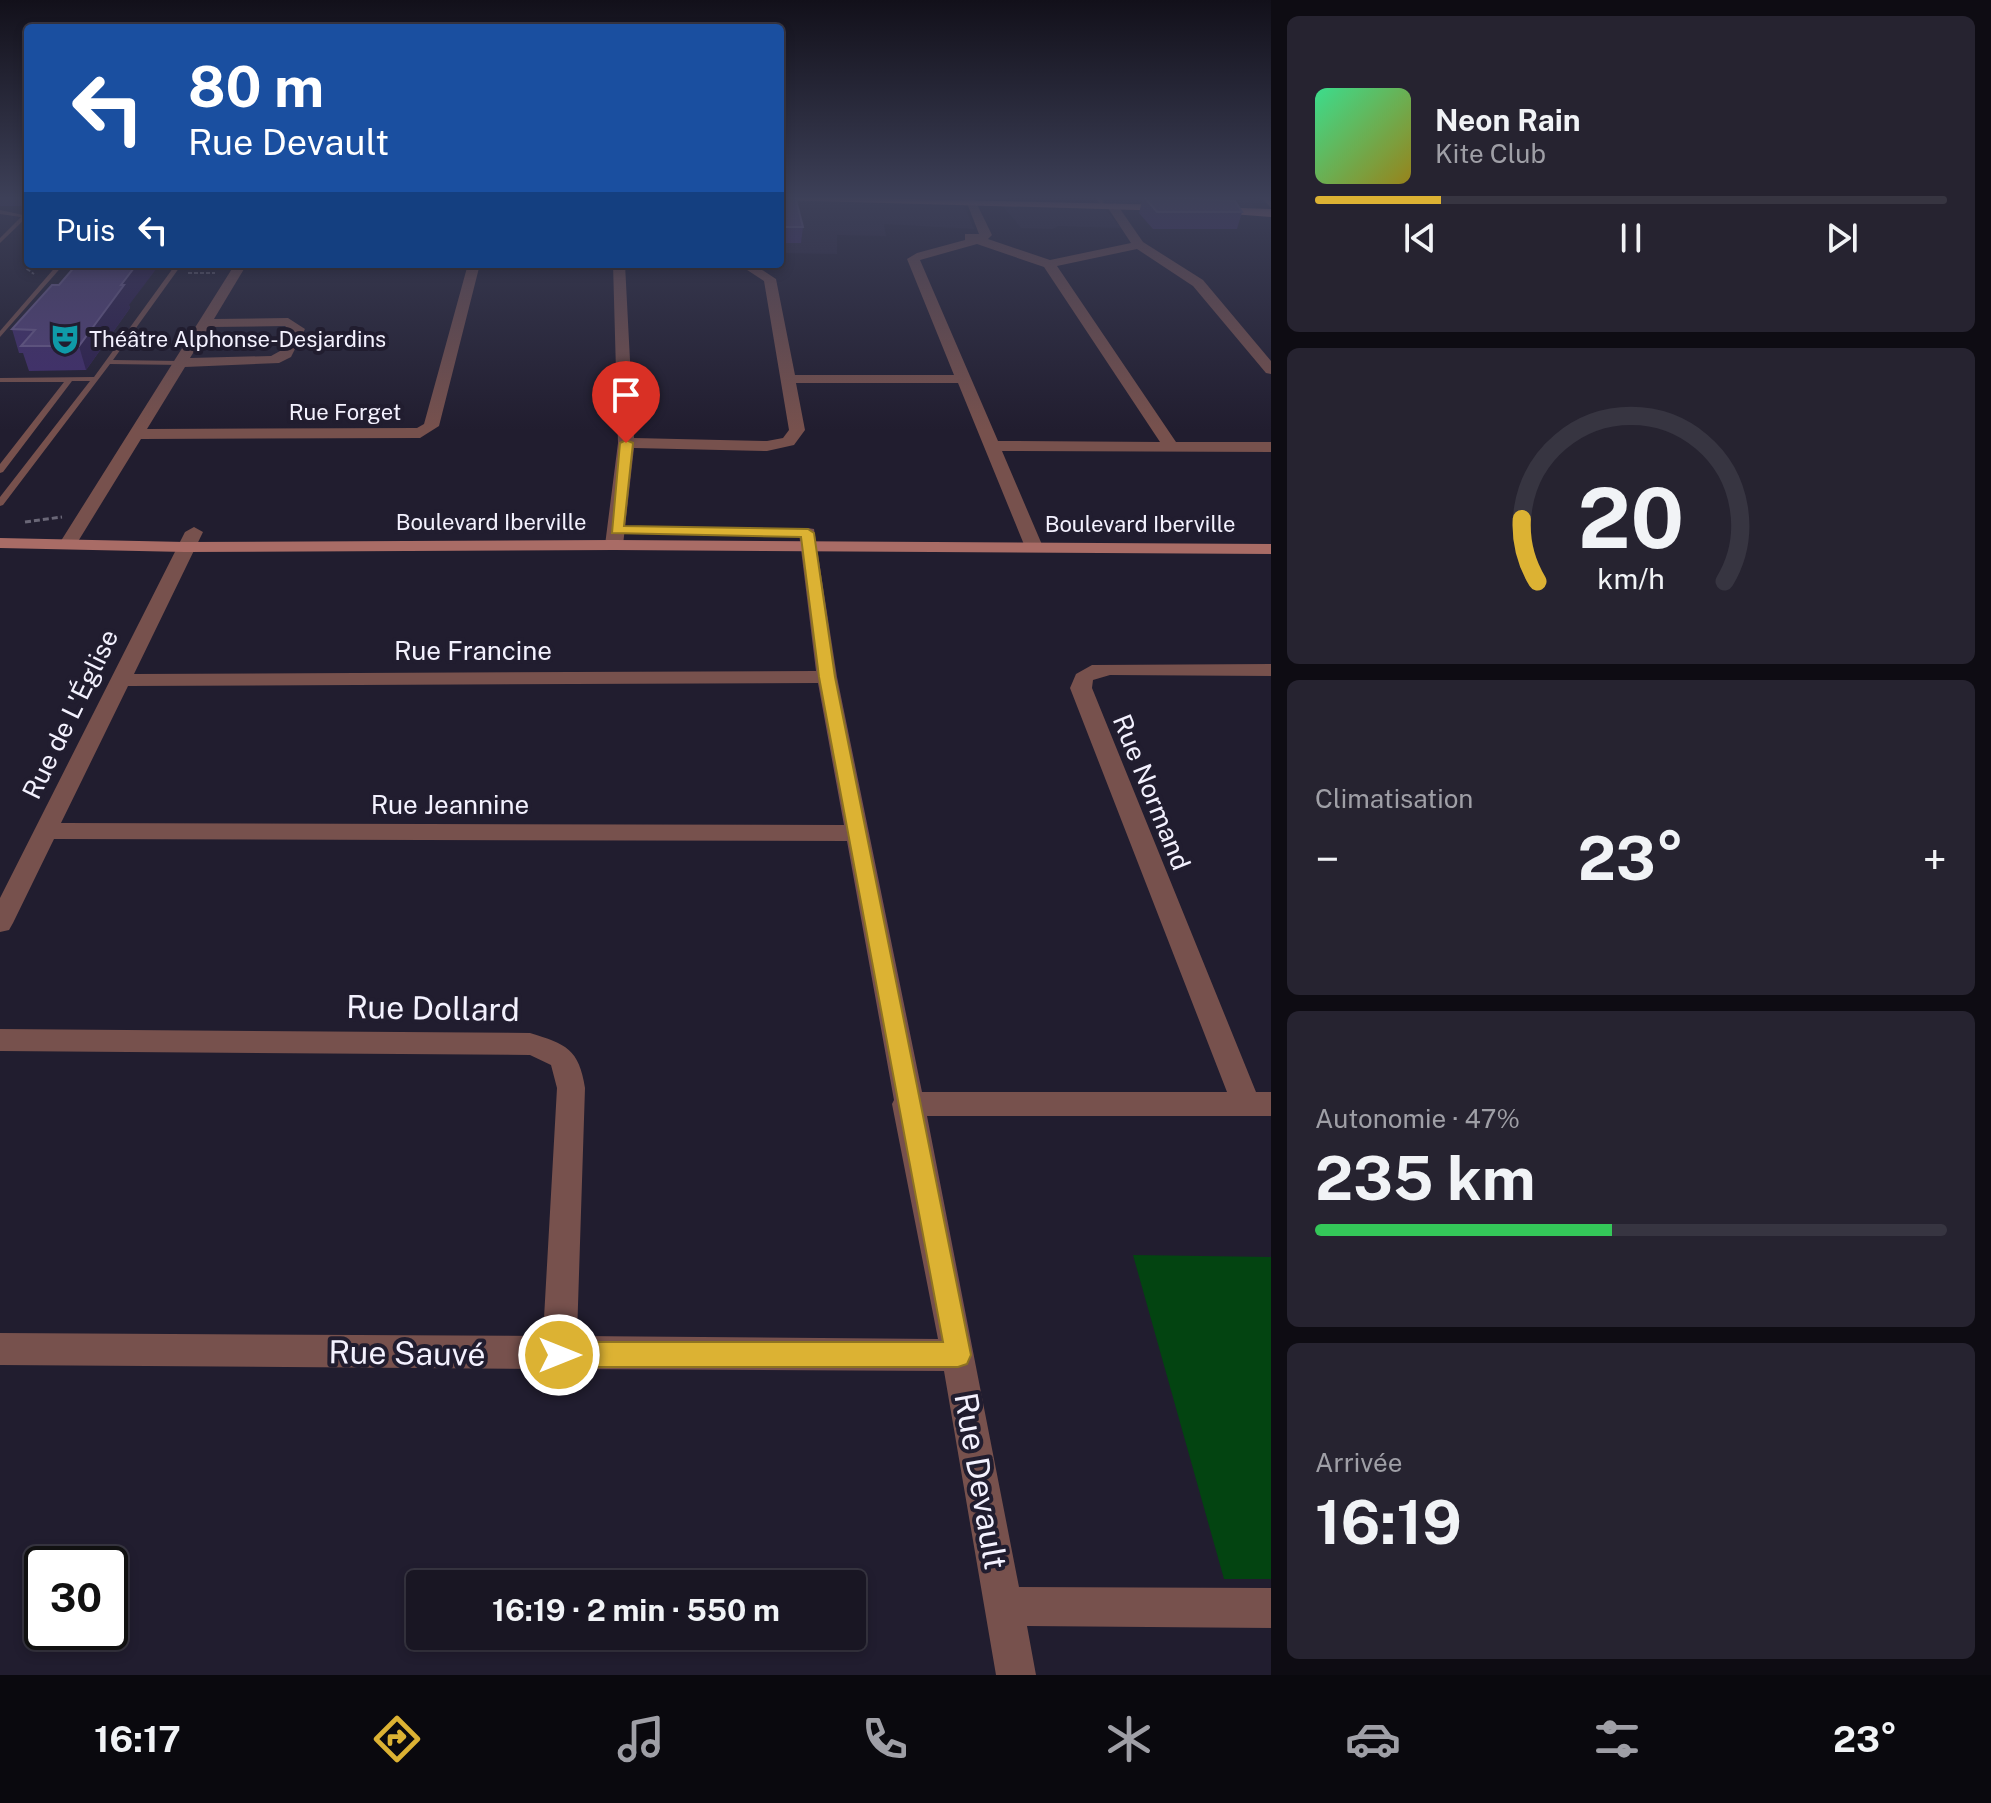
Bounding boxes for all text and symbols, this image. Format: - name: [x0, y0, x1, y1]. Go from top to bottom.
- text: 80 m: [188, 54, 324, 120]
- icon: left: [56, 56, 160, 160]
- text: Neon Rain: [1435, 102, 1581, 138]
- text: Rue Devault: [188, 121, 389, 163]
- text: Kite Club: [1435, 138, 1546, 169]
- icon: left: [131, 208, 175, 252]
- text: Puis: [56, 212, 115, 248]
- icon: previous: [1398, 216, 1442, 260]
- icon: pause: [1609, 216, 1653, 260]
- icon: next: [1820, 216, 1864, 260]
- theatre icon: Théâtre Alphonse-Desjardins: [48, 322, 82, 356]
- place label: Théâtre Alphonse-Desjardins: [89, 326, 386, 352]
- pin: [592, 361, 660, 443]
- icon: arrive: [604, 373, 648, 417]
- street label: Rue Forget: [289, 399, 401, 425]
- text: 20: [1578, 468, 1684, 566]
- street label: Boulevard Iberville: [396, 509, 586, 535]
- street label: Boulevard Iberville: [1045, 511, 1235, 537]
- text: km/h: [1597, 562, 1665, 595]
- street label: Rue de L'Église: [16, 624, 124, 804]
- street label: Rue Francine: [394, 635, 552, 666]
- street label: Rue Normand: [1107, 710, 1197, 874]
- text: Climatisation: [1315, 783, 1473, 814]
- street label: Rue Jeannine: [371, 789, 529, 820]
- text: 23°: [1578, 823, 1684, 894]
- text: −: [1315, 833, 1339, 885]
- text: +: [1923, 833, 1947, 885]
- street label: Rue Dollard: [346, 988, 520, 1028]
- text: Autonomie · 47%: [1315, 1103, 1520, 1134]
- text: 235 km: [1315, 1143, 1536, 1214]
- position arrow: [517, 1313, 601, 1397]
- street label: Rue Sauvé: [328, 1333, 486, 1373]
- street label: Rue Devault: [947, 1390, 1015, 1572]
- text: Arrivée: [1315, 1447, 1403, 1478]
- text: 16:19: [1315, 1487, 1462, 1558]
- speed limit sign: 30: [24, 1546, 128, 1650]
- text: 16:19 · 2 min · 550 m: [492, 1592, 780, 1628]
- icon: directions: [369, 1711, 425, 1767]
- icon: music: [613, 1711, 669, 1767]
- icon: phone: [857, 1711, 913, 1767]
- icon: climate: [1101, 1711, 1157, 1767]
- icon: car: [1345, 1711, 1401, 1767]
- icon: filters: [1589, 1711, 1645, 1767]
- text: 16:17: [94, 1718, 181, 1760]
- text: 23°: [1833, 1718, 1897, 1760]

